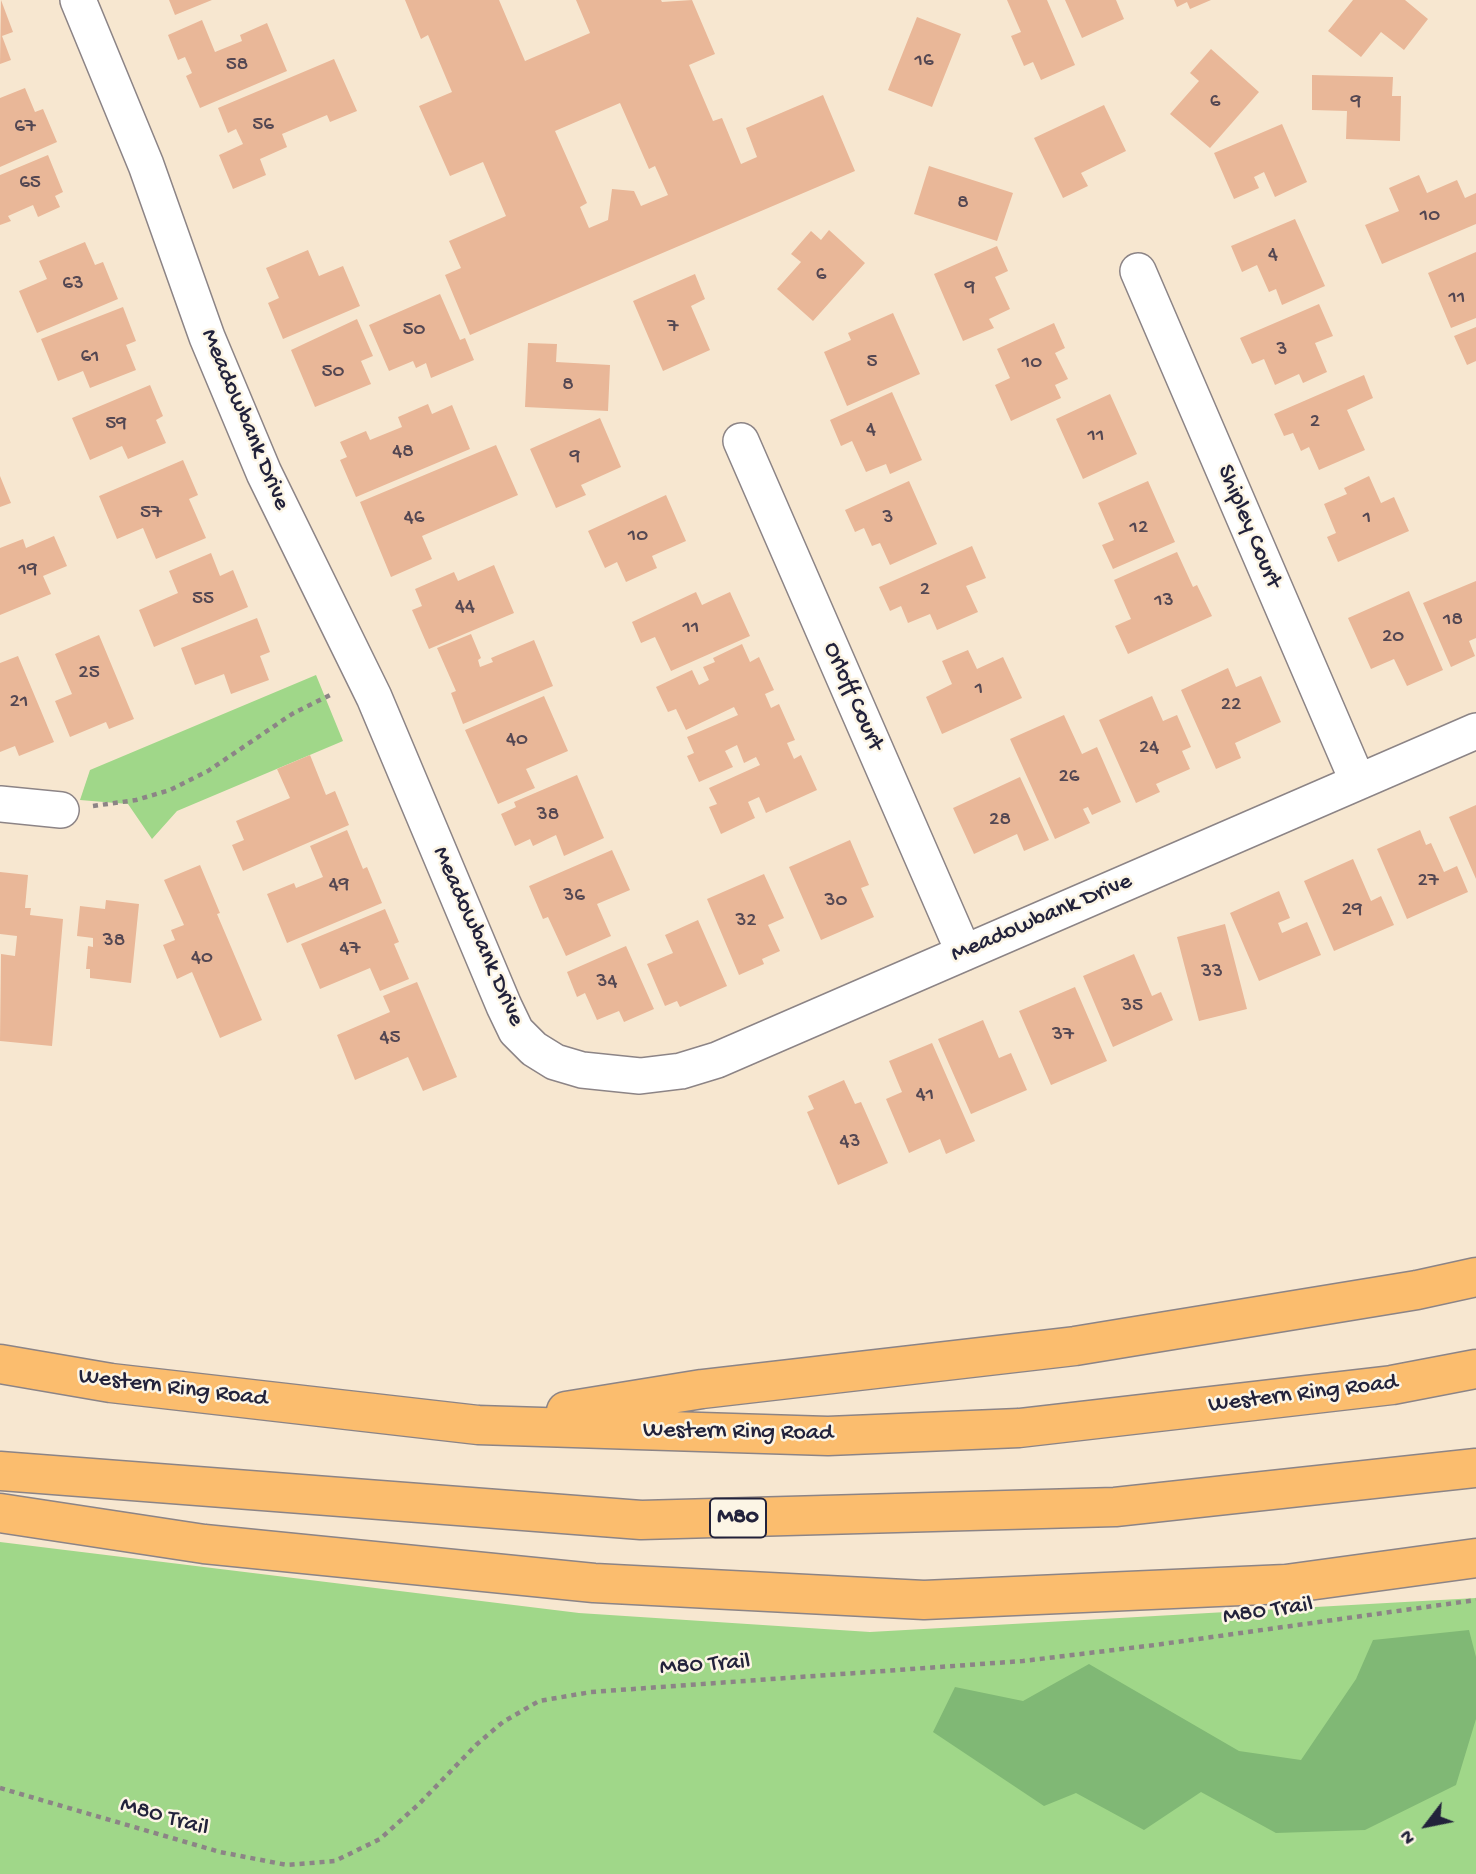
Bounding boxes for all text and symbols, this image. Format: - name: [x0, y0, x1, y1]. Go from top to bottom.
- house number: 16: [914, 49, 934, 75]
- house number: 58: [226, 53, 248, 79]
- house number: 6: [1210, 90, 1220, 116]
- house number: 9: [1351, 90, 1361, 116]
- house number: 56: [252, 113, 274, 139]
- house number: 67: [14, 115, 36, 141]
- house number: 65: [19, 171, 41, 197]
- house number: 8: [957, 191, 969, 217]
- house number: 10: [1420, 204, 1440, 230]
- house number: 4: [1268, 243, 1278, 269]
- house number: 6: [816, 263, 826, 289]
- house number: 63: [62, 272, 84, 298]
- house number: 9: [965, 276, 975, 302]
- house number: 11: [1449, 286, 1465, 312]
- house number: 7: [668, 315, 678, 341]
- house number: 50: [403, 318, 425, 344]
- street label: Meadowbank Drive: [193, 325, 295, 515]
- house number: 3: [1277, 338, 1287, 364]
- house number: 61: [80, 345, 100, 371]
- house number: 5: [866, 350, 878, 376]
- house number: 10: [1022, 351, 1042, 377]
- house number: 50: [322, 360, 344, 386]
- house number: 8: [562, 373, 574, 399]
- house number: 2: [1310, 410, 1320, 436]
- house number: 59: [105, 412, 127, 438]
- house number: 4: [866, 418, 876, 444]
- house number: 11: [1088, 424, 1104, 450]
- house number: 48: [392, 440, 414, 466]
- house number: 9: [570, 445, 580, 471]
- street label: Shipley Court: [1209, 461, 1287, 593]
- house number: 57: [140, 501, 162, 527]
- house number: 46: [404, 506, 424, 532]
- house number: 3: [883, 506, 893, 532]
- house number: 1: [1363, 506, 1371, 532]
- house number: 12: [1130, 516, 1148, 542]
- house number: 10: [628, 524, 648, 550]
- house number: 19: [18, 558, 38, 584]
- house number: 2: [920, 578, 930, 604]
- house number: 55: [192, 587, 214, 613]
- house number: 13: [1154, 589, 1174, 615]
- house number: 44: [455, 595, 475, 621]
- house number: 18: [1443, 608, 1463, 634]
- house number: 11: [683, 616, 699, 642]
- house number: 20: [1382, 625, 1404, 651]
- street label: Orloff Court: [815, 638, 889, 756]
- house number: 25: [78, 661, 100, 687]
- house number: 1: [975, 677, 983, 703]
- house number: 21: [10, 690, 28, 716]
- house number: 22: [1221, 693, 1241, 719]
- house number: 40: [506, 728, 528, 754]
- house number: 24: [1139, 736, 1159, 762]
- house number: 26: [1059, 765, 1079, 791]
- house number: 38: [537, 803, 559, 829]
- house number: 28: [989, 808, 1011, 834]
- street label: Meadowbank Drive: [424, 843, 530, 1031]
- street label: Meadowbank Drive: [947, 868, 1137, 970]
- house number: 27: [1417, 869, 1439, 895]
- house number: 49: [329, 873, 349, 899]
- house number: 36: [563, 884, 585, 910]
- house number: 30: [825, 889, 847, 915]
- house number: 29: [1342, 898, 1362, 924]
- house number: 32: [735, 909, 757, 935]
- house number: 38: [103, 929, 125, 955]
- house number: 47: [340, 937, 360, 963]
- house number: 40: [191, 946, 213, 972]
- house number: 33: [1201, 960, 1223, 986]
- house number: 34: [597, 970, 617, 996]
- house number: 35: [1121, 994, 1143, 1020]
- house number: 37: [1052, 1023, 1074, 1049]
- house number: 45: [380, 1026, 400, 1052]
- house number: 41: [916, 1083, 934, 1109]
- house number: 43: [840, 1130, 860, 1156]
- street label: Western Ring Road: [77, 1363, 269, 1415]
- street label: Western Ring Road: [1207, 1369, 1399, 1421]
- street label: Western Ring Road: [643, 1417, 833, 1449]
- road number: M80: [710, 1498, 766, 1538]
- street label: M80 Trail: [1221, 1591, 1315, 1633]
- street label: M80 Trail: [659, 1648, 751, 1684]
- north arrow: [1392, 1790, 1462, 1860]
- street label: M80 Trail: [116, 1792, 212, 1844]
- text: N: [1396, 1825, 1422, 1848]

